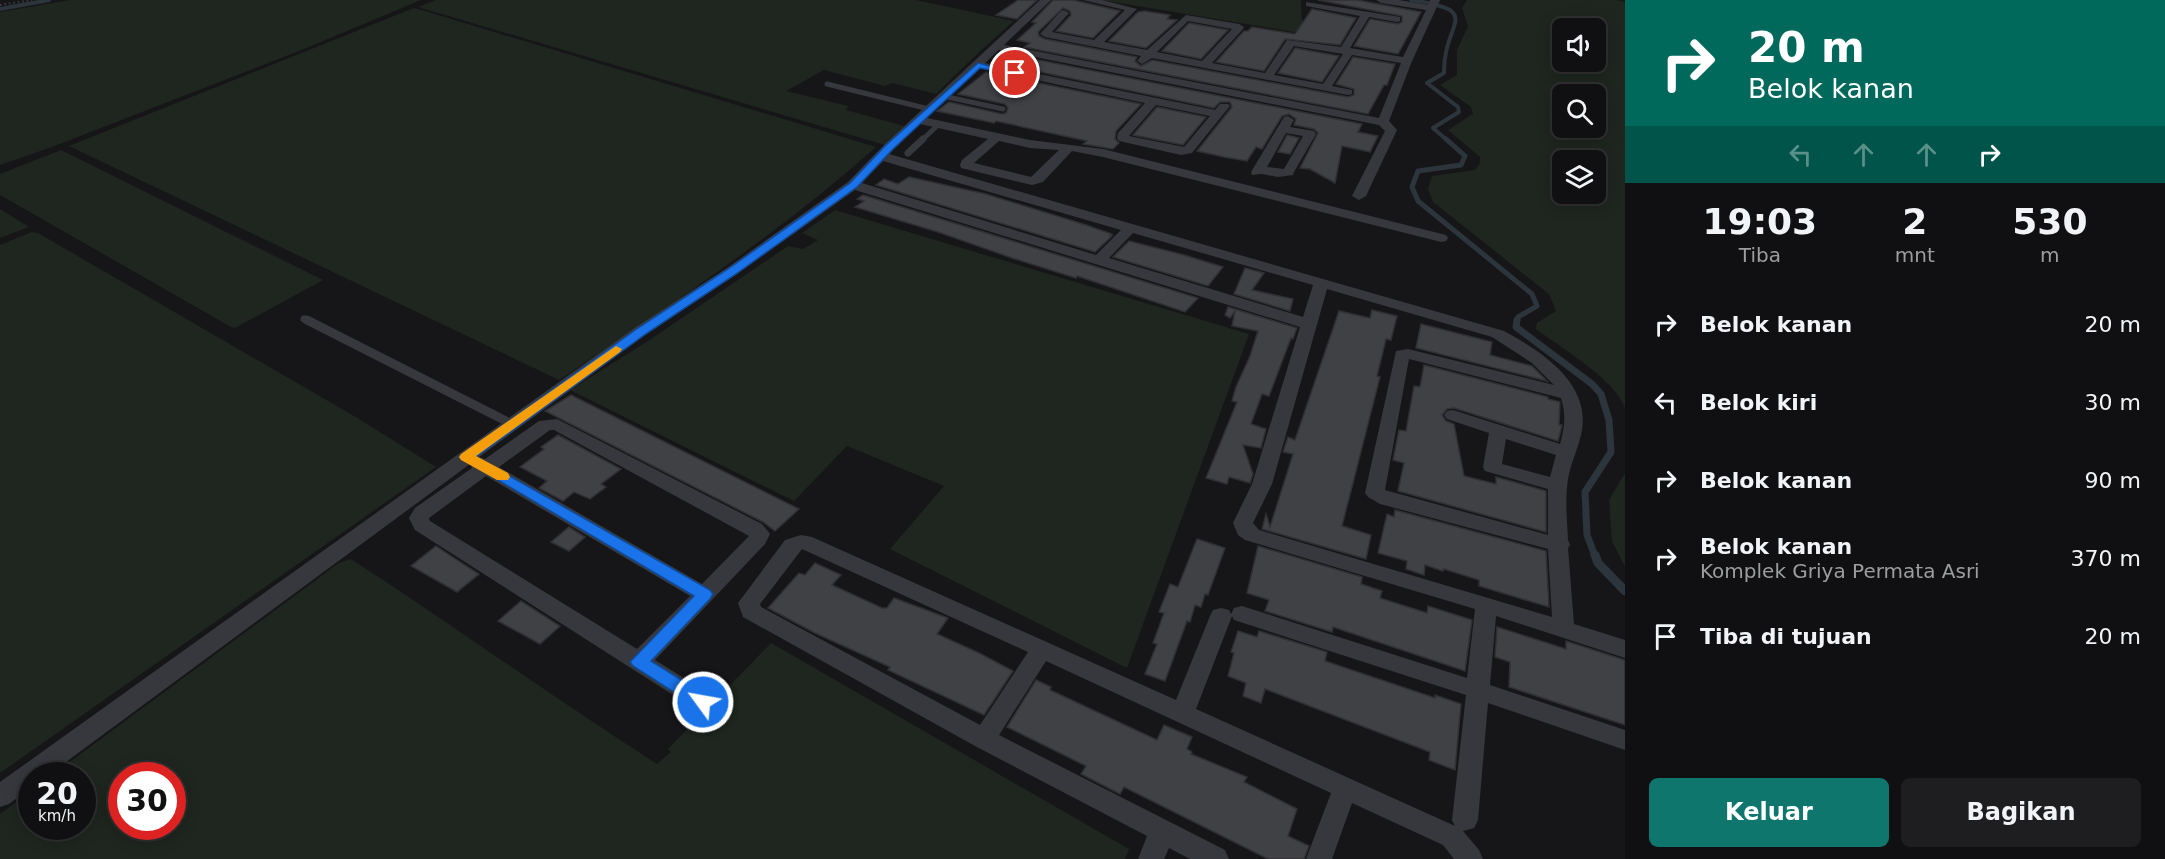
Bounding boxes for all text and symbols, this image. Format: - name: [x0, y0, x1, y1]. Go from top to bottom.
- map controls: [1552, 18, 1606, 204]
- button: sound: [1552, 18, 1606, 72]
- text: 20 m: [1748, 23, 1865, 72]
- icon: right: [1649, 24, 1727, 102]
- pin: [989, 47, 1040, 98]
- icon: arrive: [998, 56, 1031, 89]
- text: Belok kanan: [1748, 73, 1914, 104]
- button: search: [1552, 84, 1606, 138]
- icon: left: [1784, 138, 1817, 171]
- icon: ahead: [1847, 138, 1880, 171]
- icon: ahead: [1910, 138, 1943, 171]
- icon: right: [1973, 138, 2006, 171]
- button: layers: [1552, 150, 1606, 204]
- text: 19:03: [1703, 201, 1817, 242]
- text: 2: [1902, 201, 1927, 242]
- text: 530: [2012, 201, 2087, 242]
- text: Tiba: [1739, 243, 1781, 267]
- text: mnt: [1895, 243, 1935, 267]
- text: m: [2040, 243, 2060, 267]
- icon: right: [1649, 308, 1682, 341]
- text: Belok kanan: [1700, 312, 1852, 337]
- text: 20 m: [2085, 312, 2141, 337]
- icon: left: [1649, 386, 1682, 419]
- text: Belok kiri: [1700, 390, 1817, 415]
- text: 30 m: [2085, 390, 2141, 415]
- icon: right: [1649, 464, 1682, 497]
- text: Belok kanan: [1700, 468, 1852, 493]
- text: 90 m: [2085, 468, 2141, 493]
- text: Belok kanan: [1700, 534, 1852, 559]
- icon: right: [1649, 542, 1682, 575]
- text: 370 m: [2071, 546, 2141, 571]
- text: Komplek Griya Permata Asri: [1700, 559, 1980, 583]
- icon: arrive: [1649, 620, 1682, 653]
- text: Tiba di tujuan: [1700, 624, 1872, 649]
- text: 20 m: [2085, 624, 2141, 649]
- position arrow: [671, 670, 735, 734]
- speed limit sign: 30: [108, 762, 186, 840]
- text: 20: [36, 776, 78, 811]
- button: Keluar: [1649, 778, 1889, 847]
- button: Bagikan: [1901, 778, 2141, 847]
- text: km/h: [38, 807, 76, 825]

